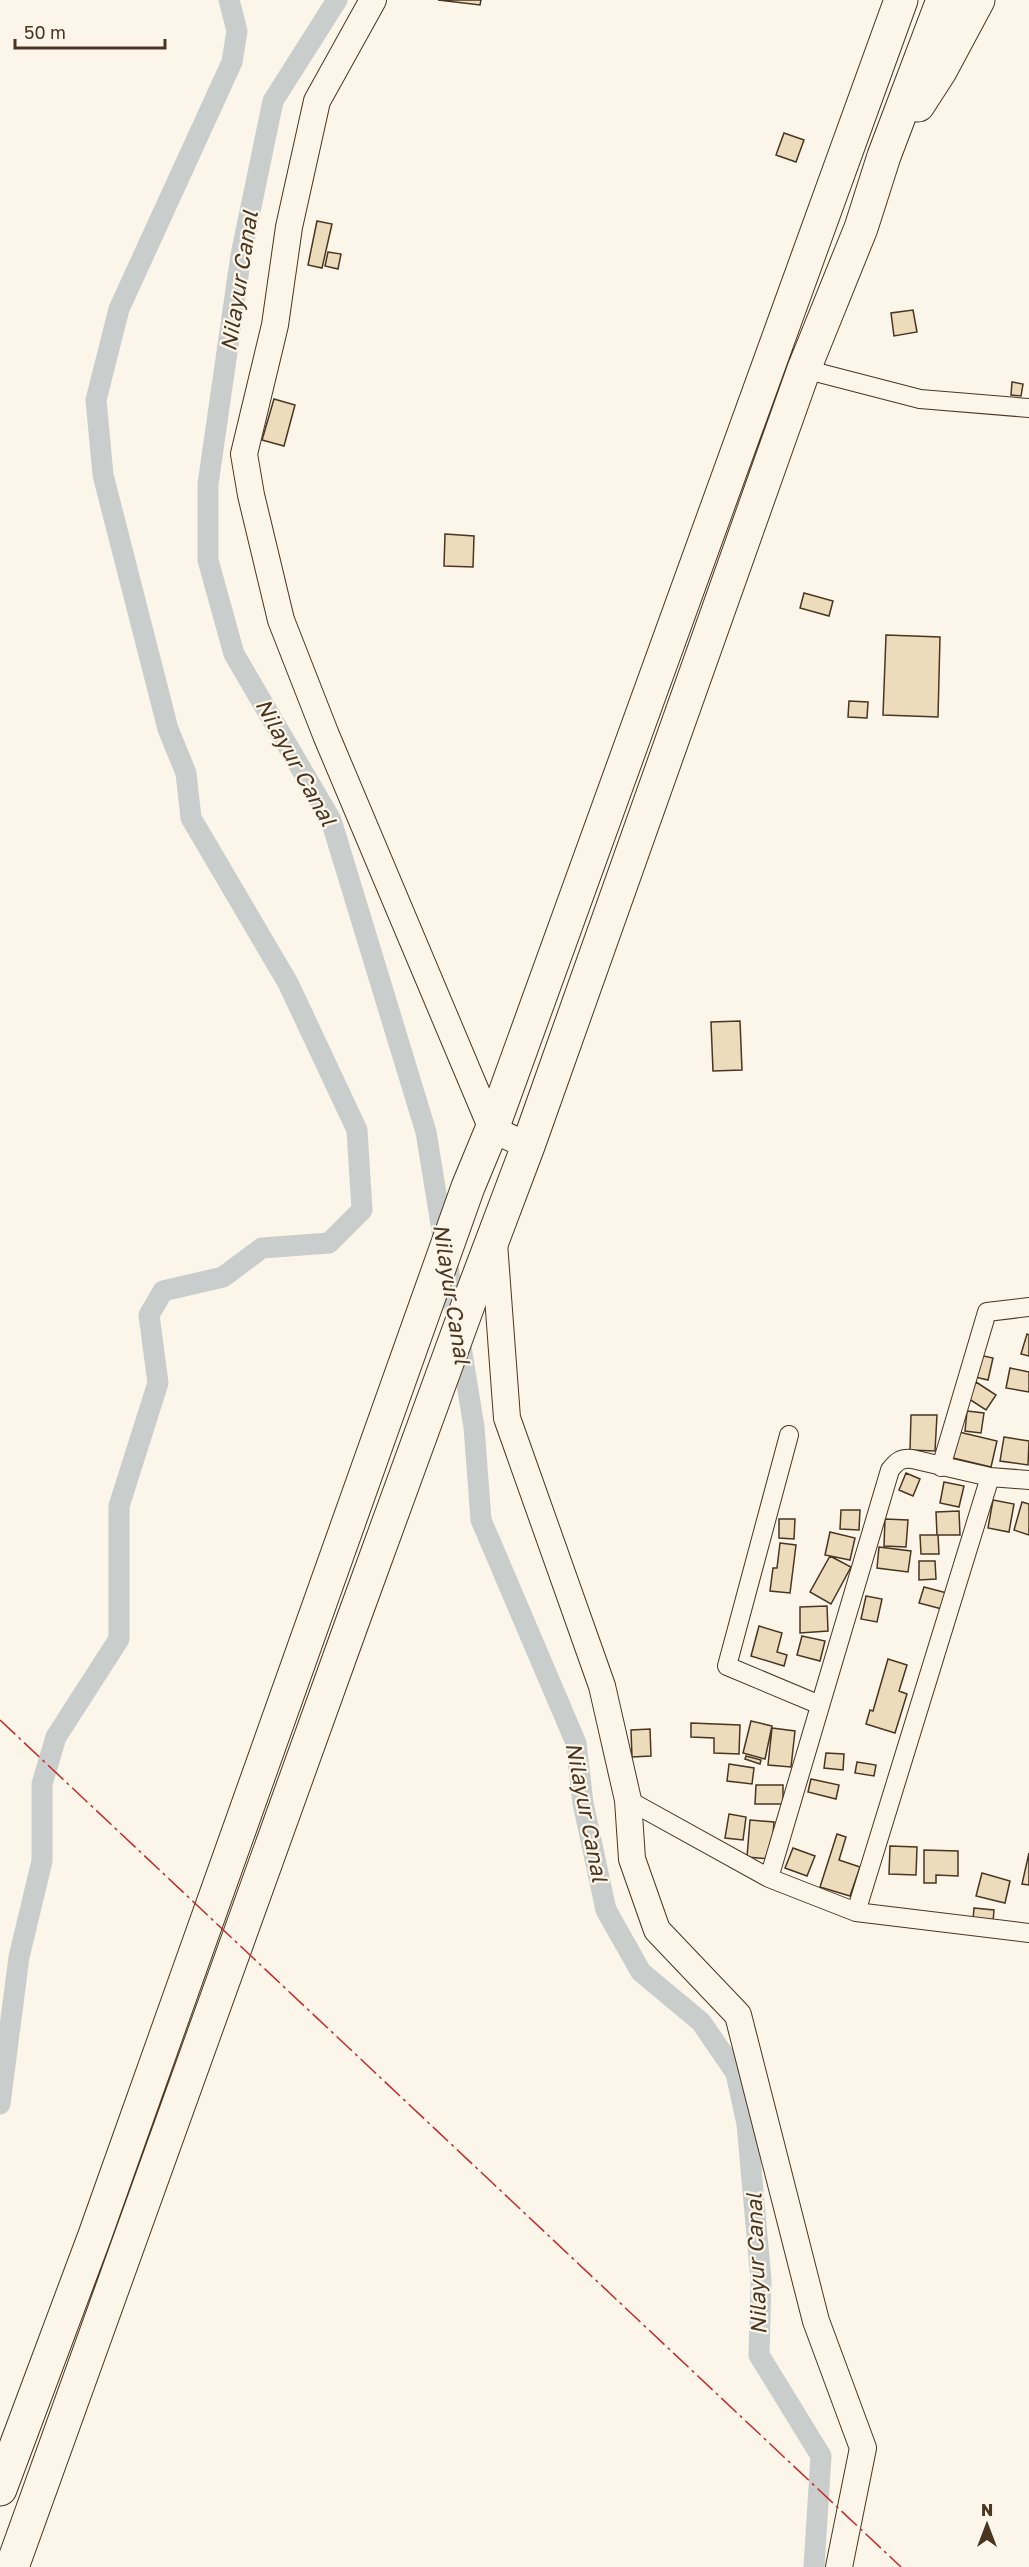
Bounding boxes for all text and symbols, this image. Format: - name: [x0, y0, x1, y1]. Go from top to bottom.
- scale bar: [15, 12, 165, 50]
- text: 50 m: [24, 21, 66, 43]
- water label: Nilayur Canal: [214, 208, 263, 353]
- water label: Nilayur Canal: [250, 693, 343, 831]
- water label: Nilayur Canal: [428, 1222, 477, 1367]
- water label: Nilayur Canal: [561, 1740, 614, 1885]
- water label: Nilayur Canal: [740, 2192, 771, 2335]
- north arrow: [957, 2495, 1017, 2555]
- text: N: [981, 2500, 993, 2520]

